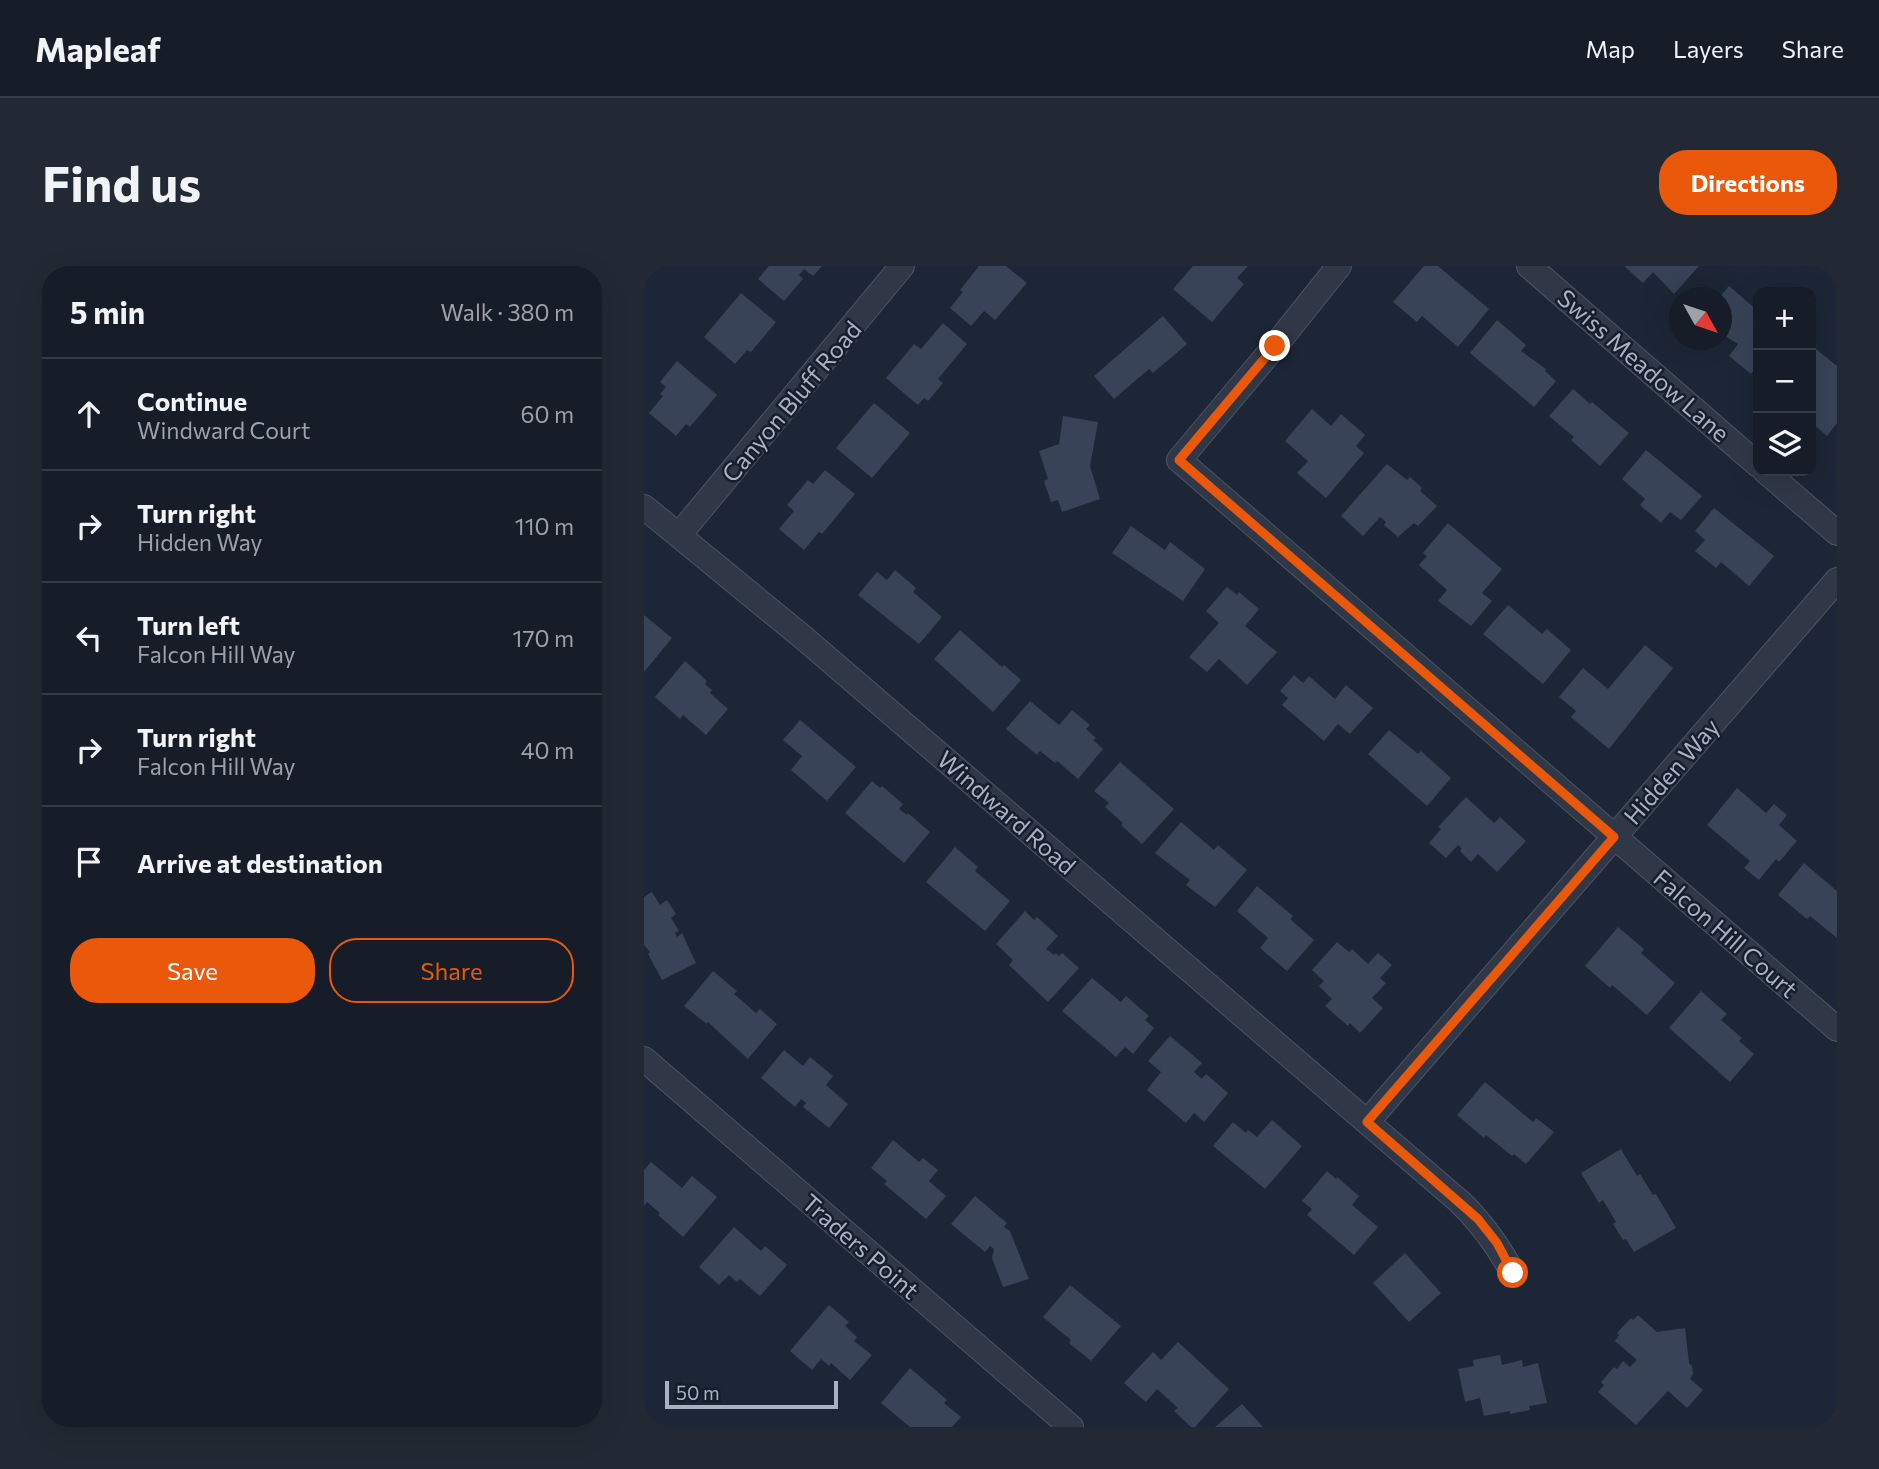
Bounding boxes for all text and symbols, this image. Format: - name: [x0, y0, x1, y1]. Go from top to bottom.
- text: Mapleaf: [35, 28, 161, 69]
- text: Map: [1586, 34, 1635, 63]
- text: Layers: [1673, 34, 1744, 63]
- text: Share: [1782, 34, 1844, 63]
- button: Directions: [1659, 150, 1837, 215]
- text: Find us: [42, 152, 201, 212]
- street label: Swiss Meadow Lane: [1552, 283, 1736, 447]
- north arrow: [1669, 287, 1732, 350]
- map controls: [1753, 287, 1816, 476]
- button: +: [1753, 287, 1816, 350]
- text: 5 min: [70, 293, 145, 330]
- text: Walk · 380 m: [441, 298, 574, 326]
- street label: Canyon Bluff Road: [715, 315, 867, 487]
- route end: [1259, 330, 1290, 361]
- button: −: [1753, 350, 1816, 413]
- text: Continue: [137, 385, 247, 416]
- icon: ahead: [70, 395, 108, 433]
- text: 60 m: [521, 400, 574, 428]
- button: layers: [1753, 413, 1816, 476]
- text: Windward Court: [137, 416, 310, 444]
- text: Turn right: [137, 497, 256, 528]
- icon: right: [70, 507, 108, 545]
- text: 110 m: [515, 512, 574, 540]
- text: Hidden Way: [137, 528, 262, 556]
- text: Turn left: [137, 609, 240, 640]
- icon: left: [70, 619, 108, 657]
- text: 170 m: [513, 624, 574, 652]
- text: Falcon Hill Way: [137, 640, 295, 668]
- street label: Hidden Way: [1617, 712, 1725, 830]
- text: Turn right: [137, 721, 256, 752]
- icon: right: [70, 731, 108, 769]
- text: 40 m: [521, 736, 574, 764]
- street label: Windward Road: [932, 744, 1082, 880]
- text: Falcon Hill Way: [137, 752, 295, 780]
- icon: arrive: [70, 843, 108, 881]
- text: Arrive at destination: [137, 847, 383, 878]
- street label: Falcon Hill Court: [1648, 863, 1804, 1003]
- button: Save: [70, 938, 315, 1003]
- button: Share: [329, 938, 574, 1003]
- street label: Traders Point: [797, 1187, 925, 1305]
- route start: [1497, 1257, 1528, 1288]
- scale bar: [665, 1378, 838, 1410]
- text: 50 m: [676, 1381, 720, 1404]

